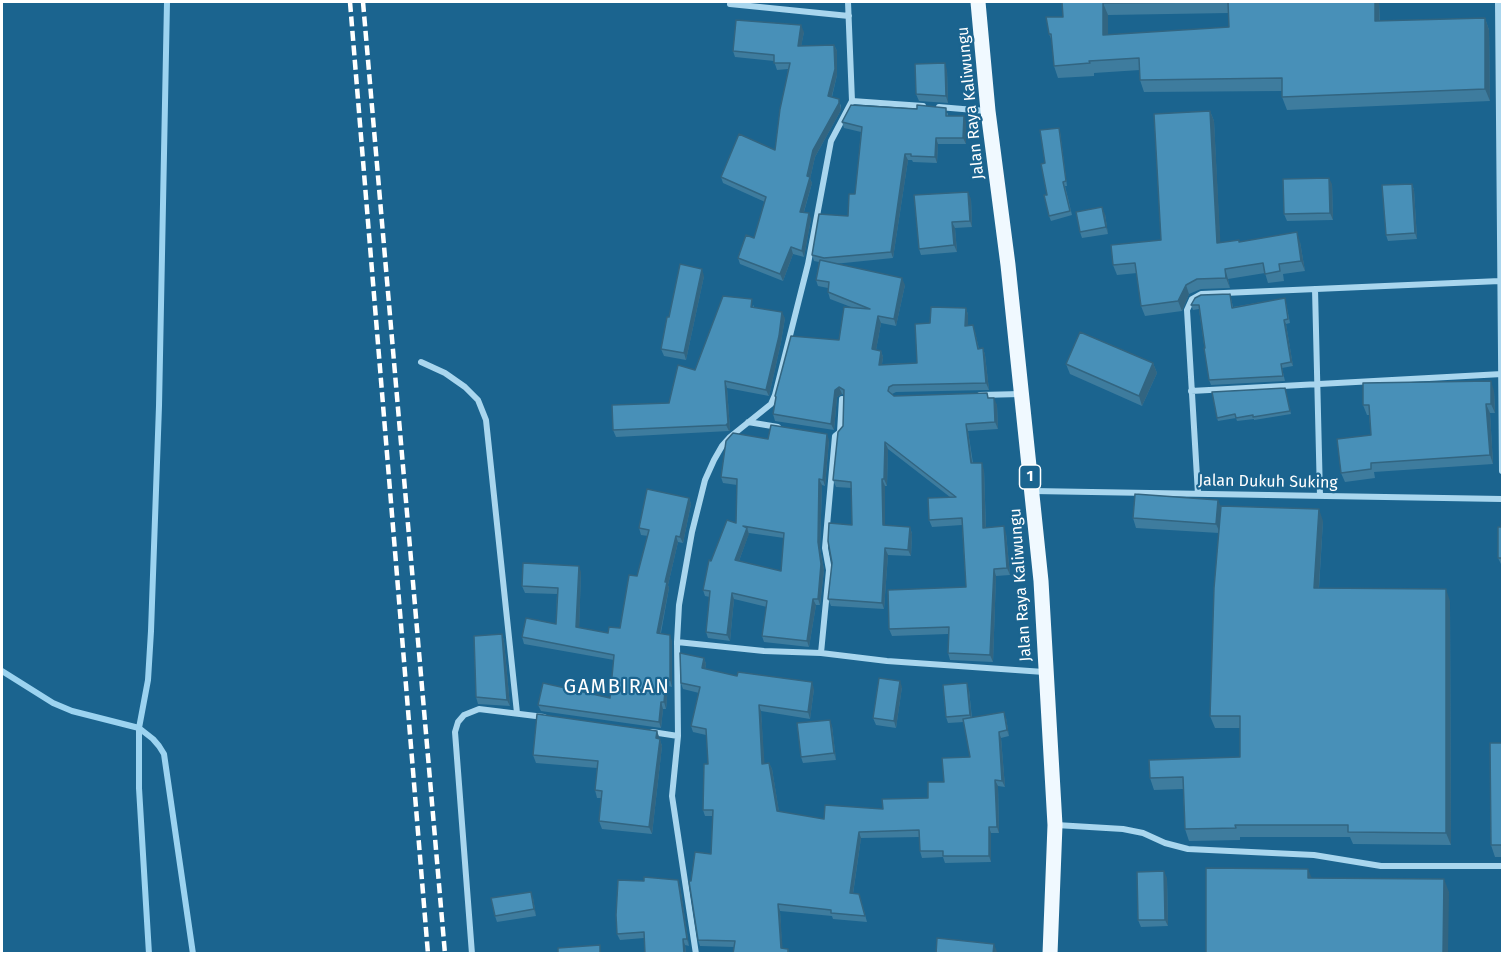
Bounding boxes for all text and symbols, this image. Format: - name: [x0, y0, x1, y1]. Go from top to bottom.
- street label: Jalan Raya Kaliwungu: [953, 26, 989, 180]
- road number: 1: [1020, 465, 1040, 489]
- street label: Jalan Dukuh Suking: [1198, 471, 1338, 493]
- street label: Jalan Raya Kaliwungu: [1006, 508, 1036, 662]
- district label: GAMBIRAN: [564, 675, 670, 699]

